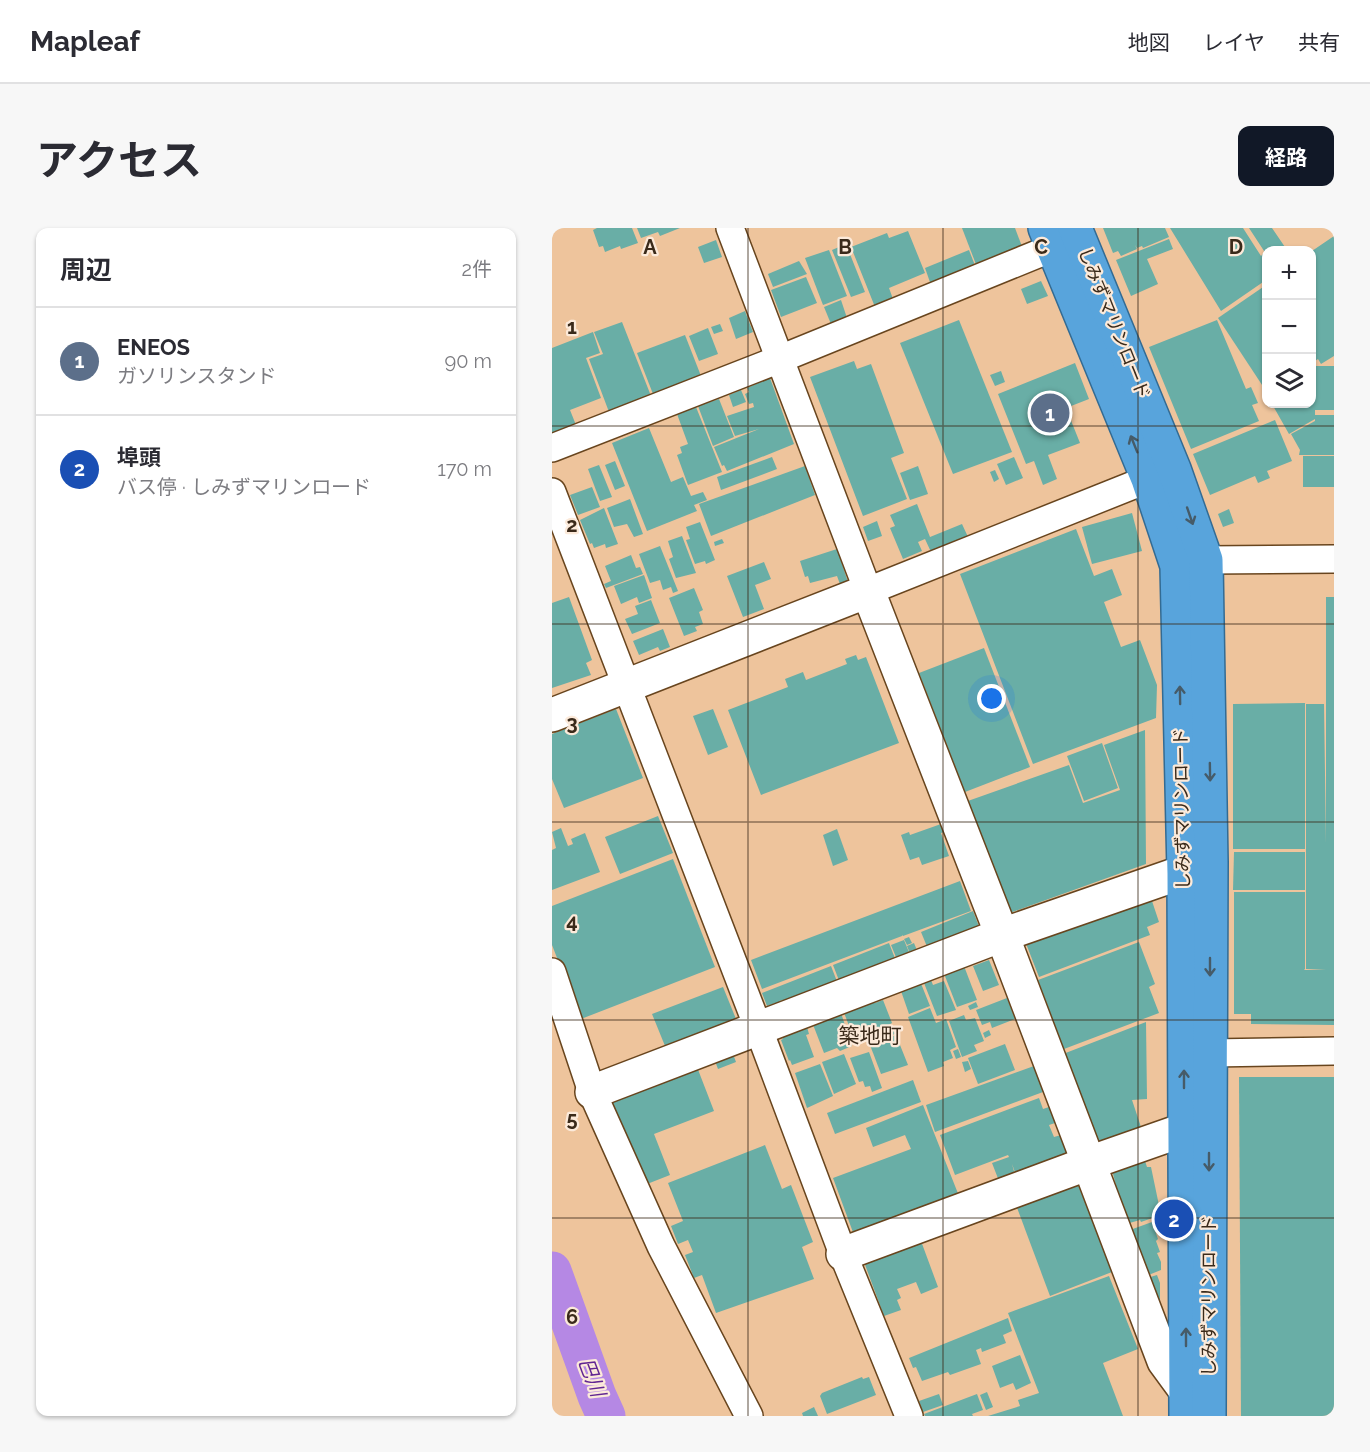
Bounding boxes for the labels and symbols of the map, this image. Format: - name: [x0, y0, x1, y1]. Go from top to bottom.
- text: A: [643, 235, 657, 259]
- text: B: [838, 235, 852, 259]
- text: C: [1034, 235, 1048, 259]
- text: D: [1229, 235, 1243, 259]
- street label: しみずマリンロード: [1074, 244, 1155, 402]
- text: 1: [567, 315, 577, 339]
- pin: 1: [1030, 390, 1070, 435]
- one-way arrow: [1128, 436, 1139, 454]
- one-way arrow: [1186, 506, 1197, 525]
- text: 2: [566, 513, 578, 537]
- your location: [977, 684, 1006, 713]
- one-way arrow: [1174, 685, 1186, 705]
- text: 3: [566, 711, 578, 735]
- street label: しみずマリンロード: [1170, 728, 1193, 890]
- one-way arrow: [1204, 761, 1215, 781]
- text: 4: [566, 909, 578, 933]
- one-way arrow: [1204, 956, 1216, 976]
- district label: 築地町: [839, 1023, 902, 1048]
- one-way arrow: [1178, 1069, 1190, 1089]
- text: 5: [566, 1107, 578, 1131]
- one-way arrow: [1203, 1151, 1215, 1171]
- pin: 2: [1154, 1196, 1194, 1242]
- street label: しみずマリンロード: [1198, 1215, 1219, 1377]
- text: 6: [566, 1305, 578, 1329]
- one-way arrow: [1180, 1327, 1192, 1347]
- water label: 巴川: [574, 1354, 611, 1402]

